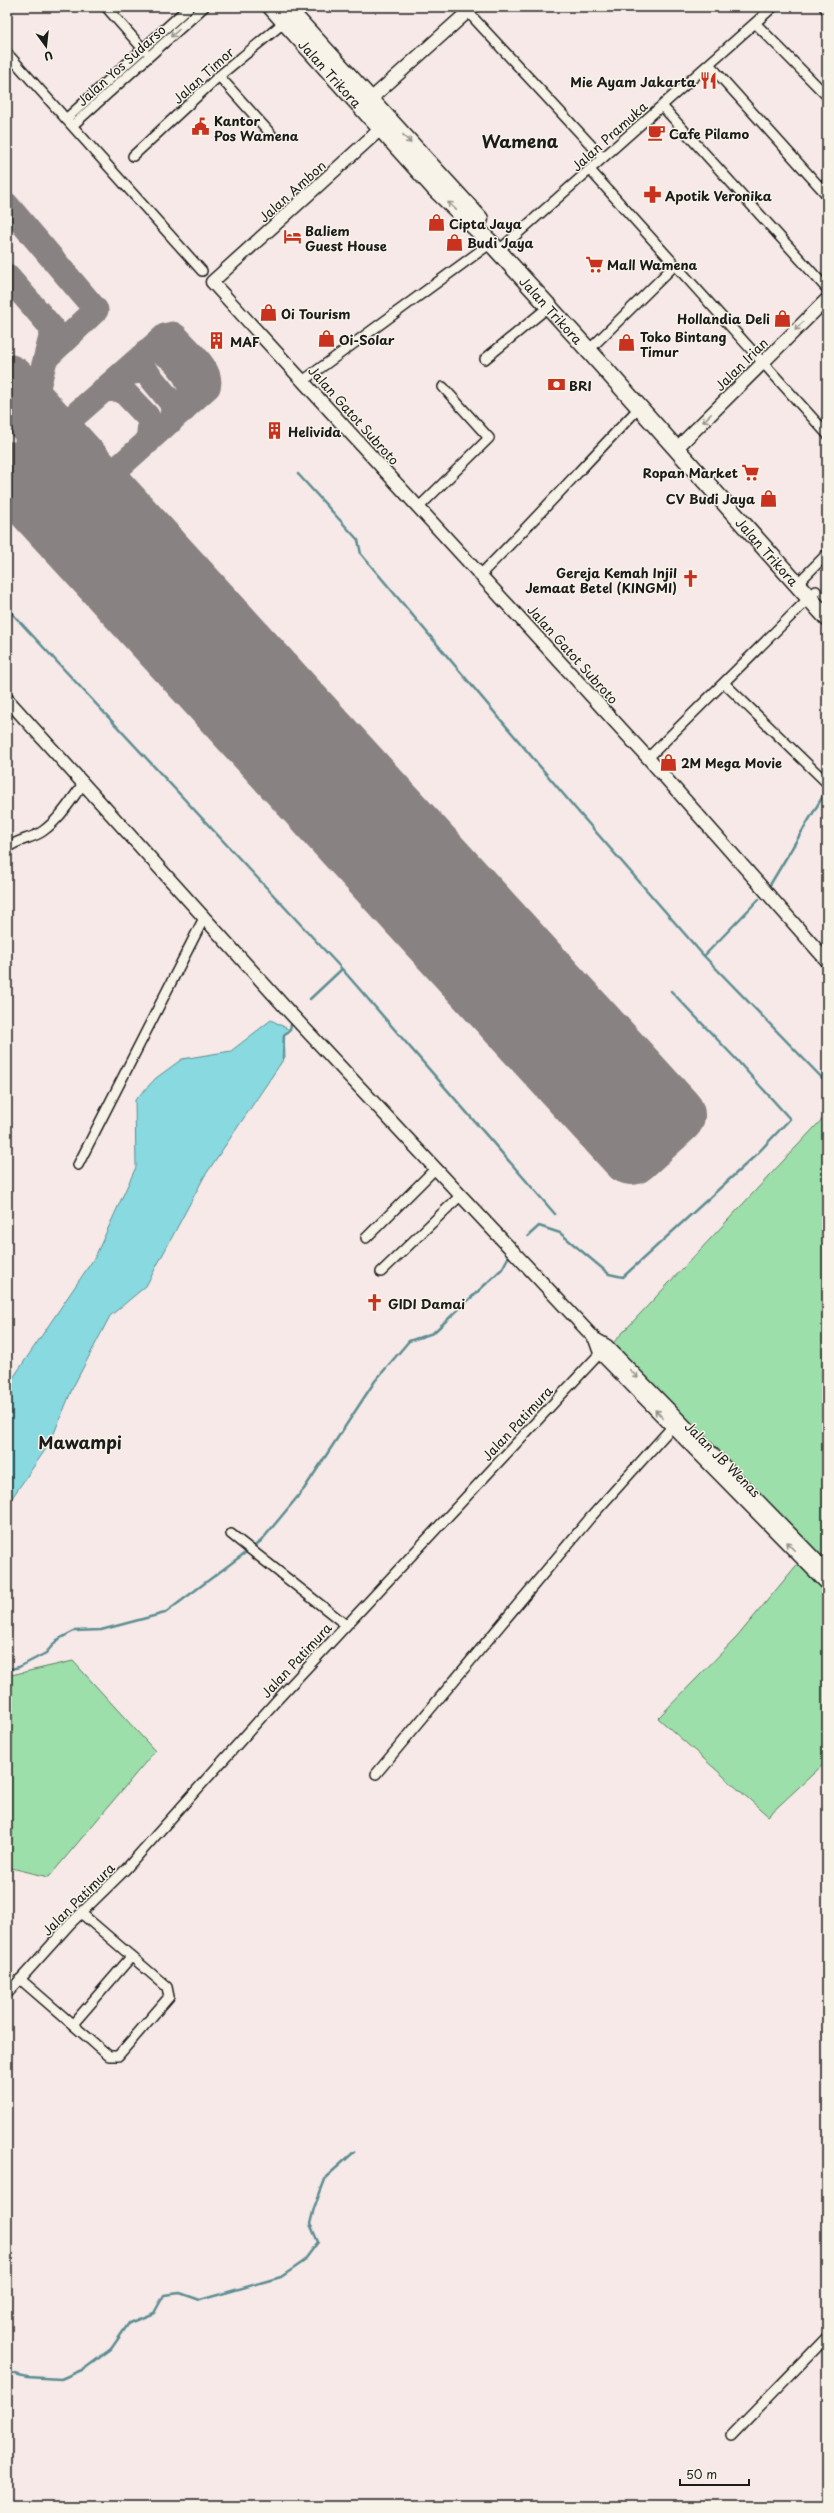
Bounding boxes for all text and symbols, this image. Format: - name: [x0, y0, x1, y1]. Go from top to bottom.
- street label: Jalan Yos Sudarso: [73, 20, 169, 110]
- north arrow: [26, 26, 66, 66]
- one-way arrow: [170, 29, 180, 38]
- street label: Jalan Trikora: [295, 35, 367, 112]
- street label: Jalan Timor: [168, 42, 238, 108]
- text: U: [42, 47, 55, 65]
- restaurant icon: Mie Ayam Jakarta: [699, 71, 719, 91]
- place label: Mie Ayam Jakarta: [570, 72, 697, 91]
- street label: Jalan Pramuka: [567, 96, 652, 175]
- place label: Kantor Pos Wamena: [214, 111, 299, 145]
- public building icon: Kantor Pos Wamena: [191, 117, 211, 137]
- cafe icon: Cafe Pilamo: [646, 123, 666, 143]
- place label: Cafe Pilamo: [669, 124, 749, 143]
- district label: Wamena: [482, 128, 559, 154]
- one-way arrow: [403, 134, 412, 144]
- street label: Jalan Ambon: [254, 156, 330, 226]
- pharmacy icon: Apotik Veronika: [642, 185, 662, 205]
- place label: Apotik Veronika: [665, 186, 772, 205]
- one-way arrow: [447, 201, 457, 211]
- shop icon: Cipta Jaya: [426, 213, 446, 233]
- place label: Cipta Jaya: [449, 214, 522, 233]
- place label: Baliem Guest House: [305, 221, 387, 255]
- hotel icon: Baliem Guest House: [282, 227, 302, 247]
- shop icon: Budi Jaya: [444, 232, 464, 252]
- place label: Budi Jaya: [467, 233, 534, 252]
- supermarket icon: Mall Wamena: [584, 254, 604, 274]
- place label: Mall Wamena: [607, 255, 698, 274]
- street label: Jalan Trikora: [516, 272, 588, 349]
- shop icon: Oi Tourism: [258, 303, 278, 323]
- place label: Oi Tourism: [281, 304, 350, 323]
- shop icon: Hollandia Deli: [773, 308, 793, 328]
- place label: Hollandia Deli: [677, 309, 770, 328]
- one-way arrow: [794, 321, 804, 331]
- place label: Toko Bintang Timur: [640, 327, 727, 361]
- shop icon: Oi-Solar: [316, 329, 336, 349]
- place label: Oi-Solar: [339, 330, 395, 349]
- building icon: MAF: [207, 331, 227, 351]
- place label: MAF: [230, 332, 260, 351]
- shop icon: Toko Bintang Timur: [617, 333, 637, 353]
- street label: Jalan Irian: [710, 333, 772, 395]
- street label: Jalan Gatot Subroto: [304, 361, 404, 469]
- bank icon: BRI: [546, 375, 566, 395]
- place label: BRI: [569, 376, 592, 395]
- one-way arrow: [702, 413, 712, 423]
- building icon: Helivida: [265, 421, 285, 441]
- place label: Helivida: [288, 422, 341, 441]
- supermarket icon: Ropan Market: [741, 462, 761, 482]
- place label: Ropan Market: [643, 463, 738, 482]
- shop icon: CV Budi Jaya: [758, 488, 778, 508]
- place label: CV Budi Jaya: [666, 489, 755, 508]
- street label: Jalan Trikora: [732, 513, 804, 590]
- place label: Gereja Kemah Injil Jemaat Betel (KINGMI): [525, 563, 677, 597]
- church icon: Gereja Kemah Injil Jemaat Betel (KINGMI): [680, 569, 700, 589]
- street label: Jalan Gatot Subroto: [523, 600, 623, 708]
- shop icon: 2M Mega Movie: [658, 752, 678, 772]
- place label: 2M Mega Movie: [681, 753, 782, 772]
- church icon: GIDI Damai: [365, 1293, 385, 1313]
- place label: GIDI Damai: [388, 1294, 465, 1313]
- one-way arrow: [629, 1369, 639, 1379]
- street label: Jalan Patimura: [477, 1381, 557, 1465]
- one-way arrow: [654, 1409, 664, 1419]
- street label: Jalan JB Wenas: [681, 1417, 765, 1501]
- district label: Mawampi: [38, 1429, 122, 1455]
- one-way arrow: [785, 1541, 795, 1551]
- street label: Jalan Patimura: [256, 1618, 336, 1702]
- street label: Jalan Patimura: [37, 1858, 119, 1940]
- scale bar: [680, 2461, 749, 2487]
- text: 50 m: [686, 2465, 717, 2483]

